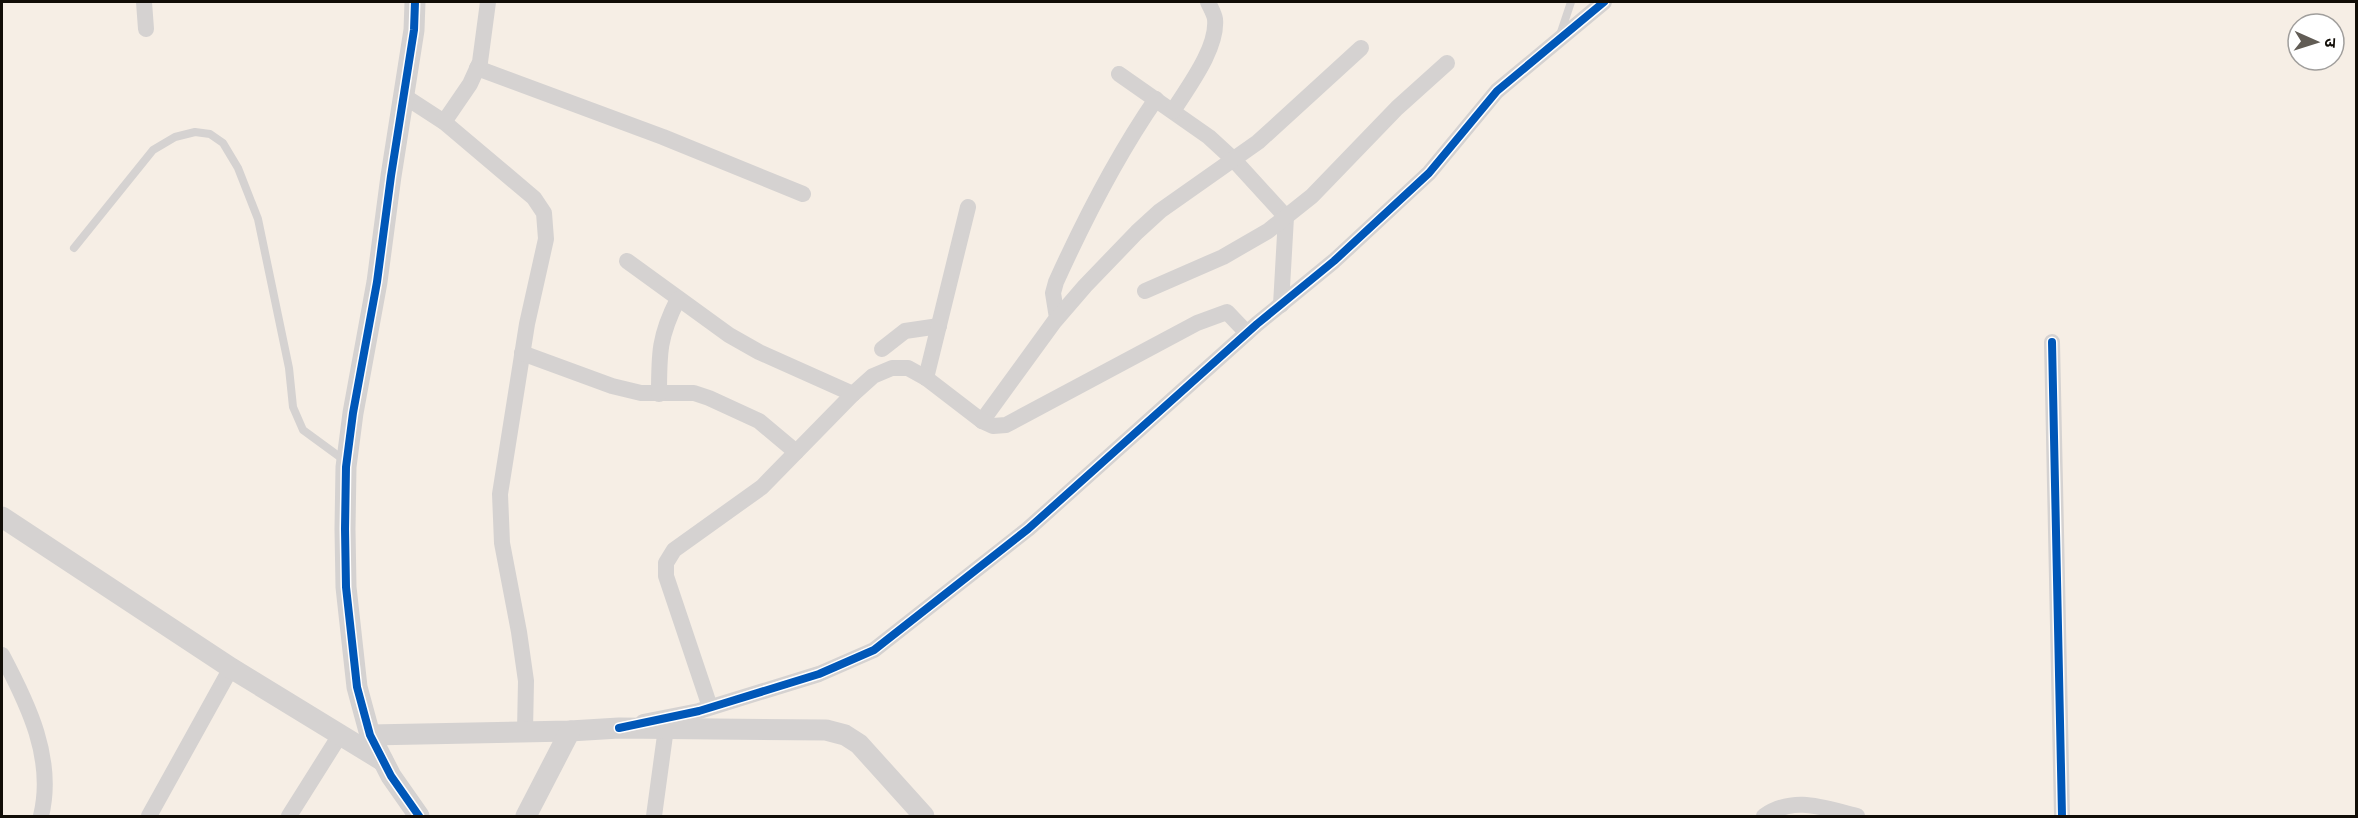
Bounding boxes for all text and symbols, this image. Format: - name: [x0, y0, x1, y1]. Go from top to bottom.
- north arrow: [2286, 12, 2346, 72]
- text: उ: [2320, 38, 2342, 49]

